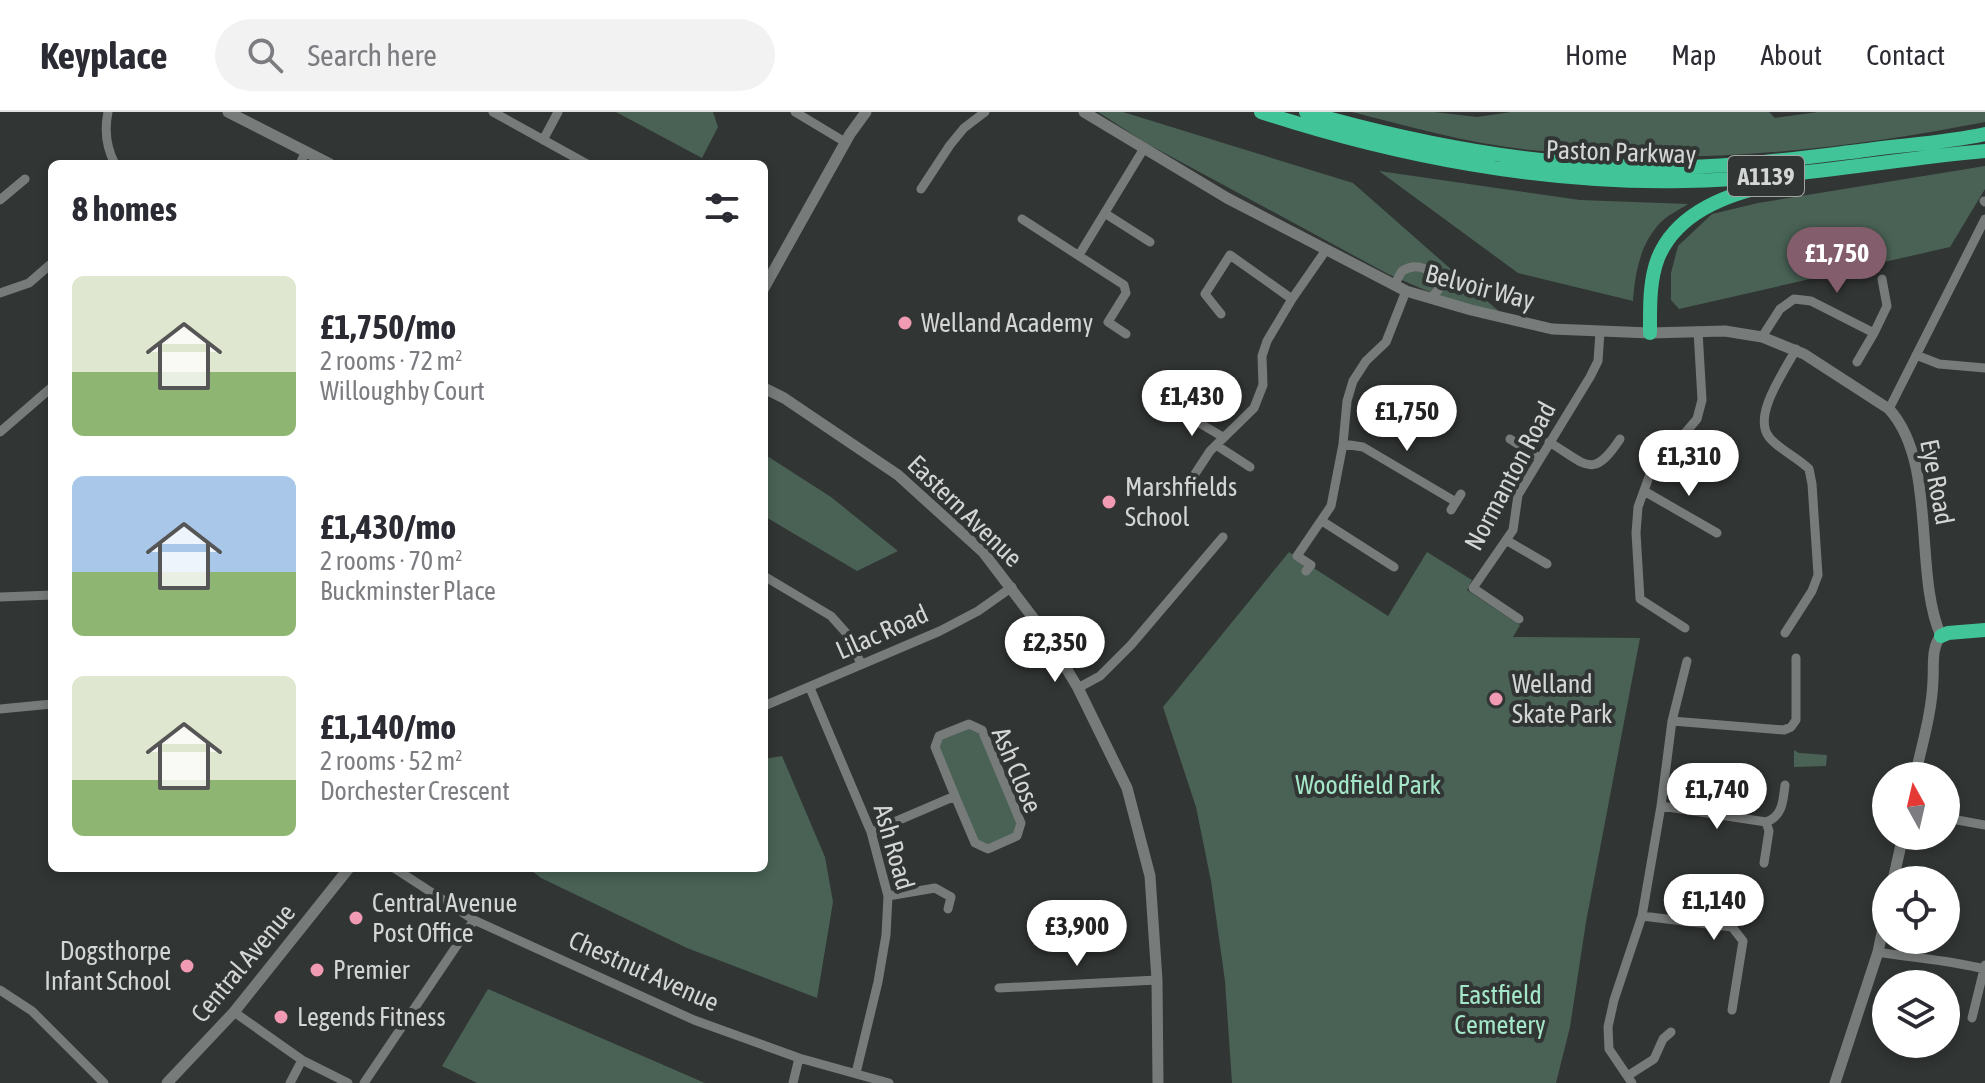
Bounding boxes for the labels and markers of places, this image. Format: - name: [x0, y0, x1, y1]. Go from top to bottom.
- pin: £1,750: [1772, 227, 1902, 295]
- place label: Welland Academy: [921, 308, 1094, 338]
- marker: Welland Academy: [896, 314, 914, 332]
- pin: £1,430: [1127, 370, 1257, 438]
- pin: £1,750: [1342, 385, 1472, 453]
- pin: £1,310: [1624, 430, 1754, 498]
- place label: Marshfields School: [1125, 472, 1237, 532]
- marker: Marshfields School: [1100, 493, 1118, 511]
- pin: £2,350: [990, 616, 1120, 684]
- place label: Welland Skate Park: [1512, 669, 1612, 729]
- marker: Welland Skate Park: [1487, 690, 1505, 708]
- pin: £1,740: [1652, 763, 1782, 831]
- pin: £1,140: [1649, 874, 1779, 942]
- place label: Central Avenue Post Office: [372, 888, 517, 948]
- pin: £3,900: [1012, 900, 1142, 968]
- marker: Central Avenue Post Office: [347, 909, 365, 927]
- place label: Dogsthorpe Infant School: [44, 936, 171, 996]
- place label: Premier: [333, 955, 410, 985]
- marker: Dogsthorpe Infant School: [178, 957, 196, 975]
- marker: Premier: [308, 961, 326, 979]
- place label: Legends Fitness: [297, 1002, 446, 1032]
- marker: Legends Fitness: [272, 1008, 290, 1026]

